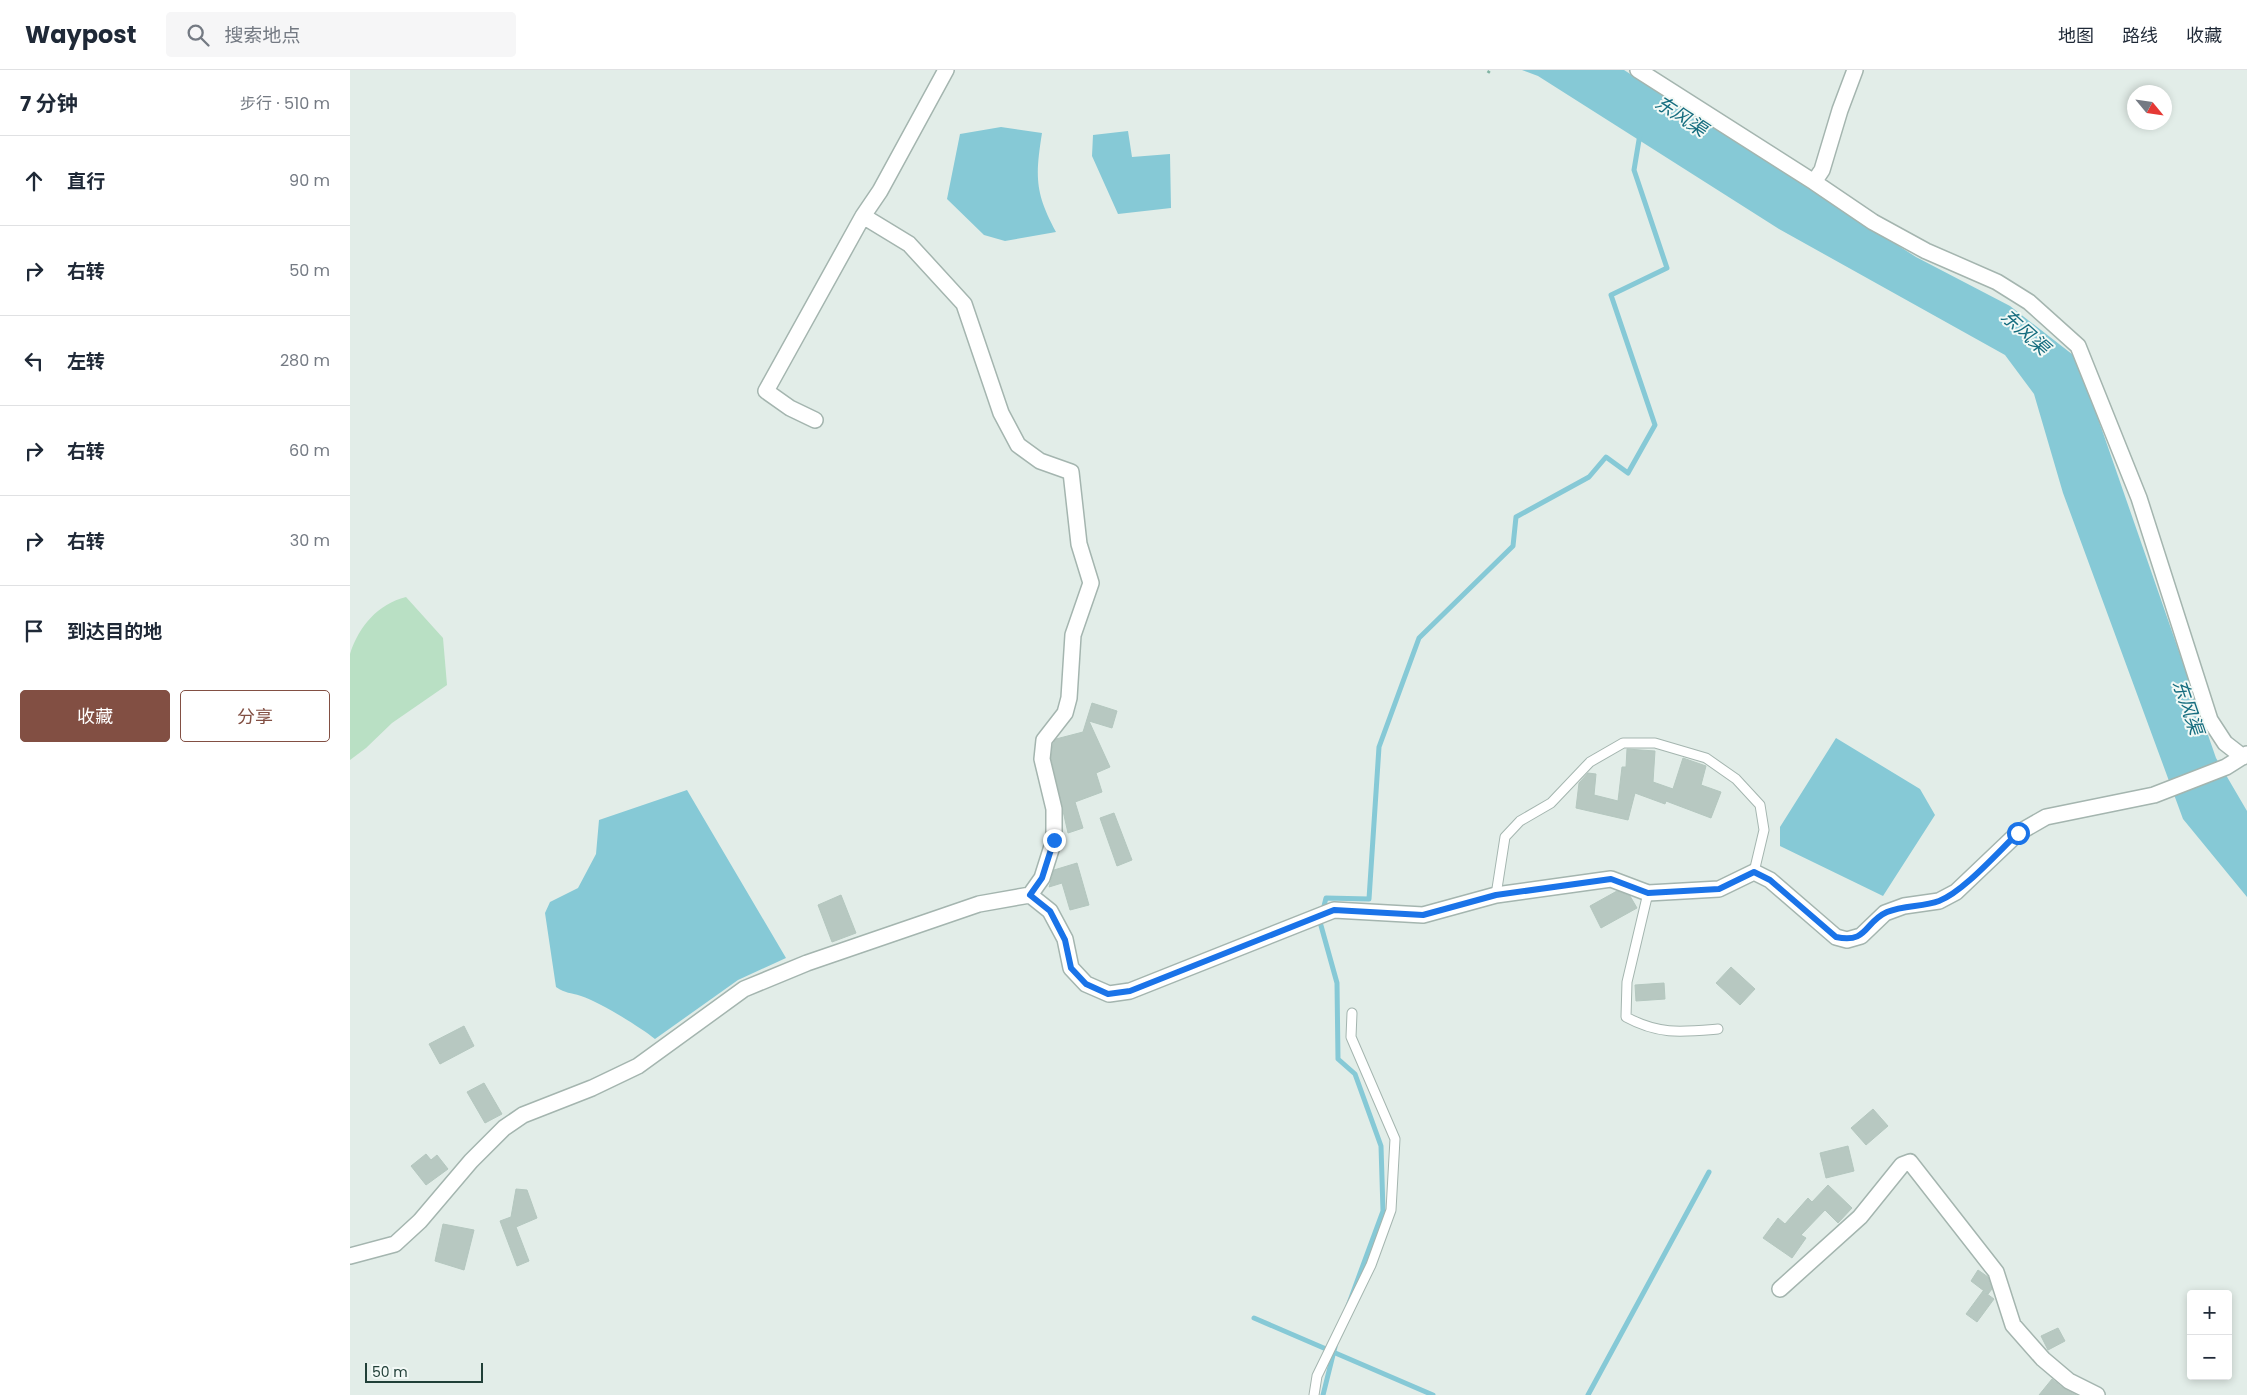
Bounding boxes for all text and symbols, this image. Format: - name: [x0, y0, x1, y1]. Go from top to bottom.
- search box: [166, 12, 516, 57]
- text: Waypost: [25, 18, 136, 51]
- icon: search: [184, 21, 212, 49]
- text: 搜索地点: [224, 22, 300, 49]
- text: 地图: [2058, 23, 2094, 48]
- text: 路线: [2122, 23, 2158, 48]
- text: 收藏: [2186, 23, 2222, 48]
- north arrow: [2127, 85, 2172, 130]
- text: 7 分钟: [20, 89, 78, 118]
- water label: 东风渠: [1650, 89, 1715, 144]
- text: 步行 · 510 m: [240, 92, 330, 115]
- icon: ahead: [20, 167, 48, 195]
- text: 直行: [67, 168, 105, 195]
- text: 90 m: [289, 169, 330, 192]
- icon: right: [20, 257, 48, 285]
- text: 右转: [67, 258, 105, 285]
- text: 50 m: [289, 259, 330, 282]
- water label: 东风渠: [1995, 303, 2057, 363]
- icon: left: [20, 347, 48, 375]
- text: 左转: [67, 348, 105, 375]
- text: 280 m: [280, 349, 330, 372]
- icon: right: [20, 437, 48, 465]
- text: 右转: [67, 438, 105, 465]
- text: 60 m: [289, 439, 330, 462]
- icon: right: [20, 527, 48, 555]
- text: 右转: [67, 528, 105, 555]
- text: 30 m: [290, 529, 330, 552]
- icon: arrive: [20, 617, 48, 645]
- text: 到达目的地: [67, 618, 162, 645]
- water label: 东风渠: [2166, 676, 2211, 741]
- button: 收藏: [20, 690, 170, 742]
- button: 分享: [180, 690, 330, 742]
- route start: [2007, 822, 2030, 845]
- route end: [1043, 829, 1066, 852]
- map controls: [2187, 1290, 2232, 1380]
- button: +: [2187, 1290, 2232, 1335]
- button: −: [2187, 1335, 2232, 1380]
- scale bar: [365, 1360, 482, 1383]
- text: 50 m: [372, 1362, 408, 1382]

